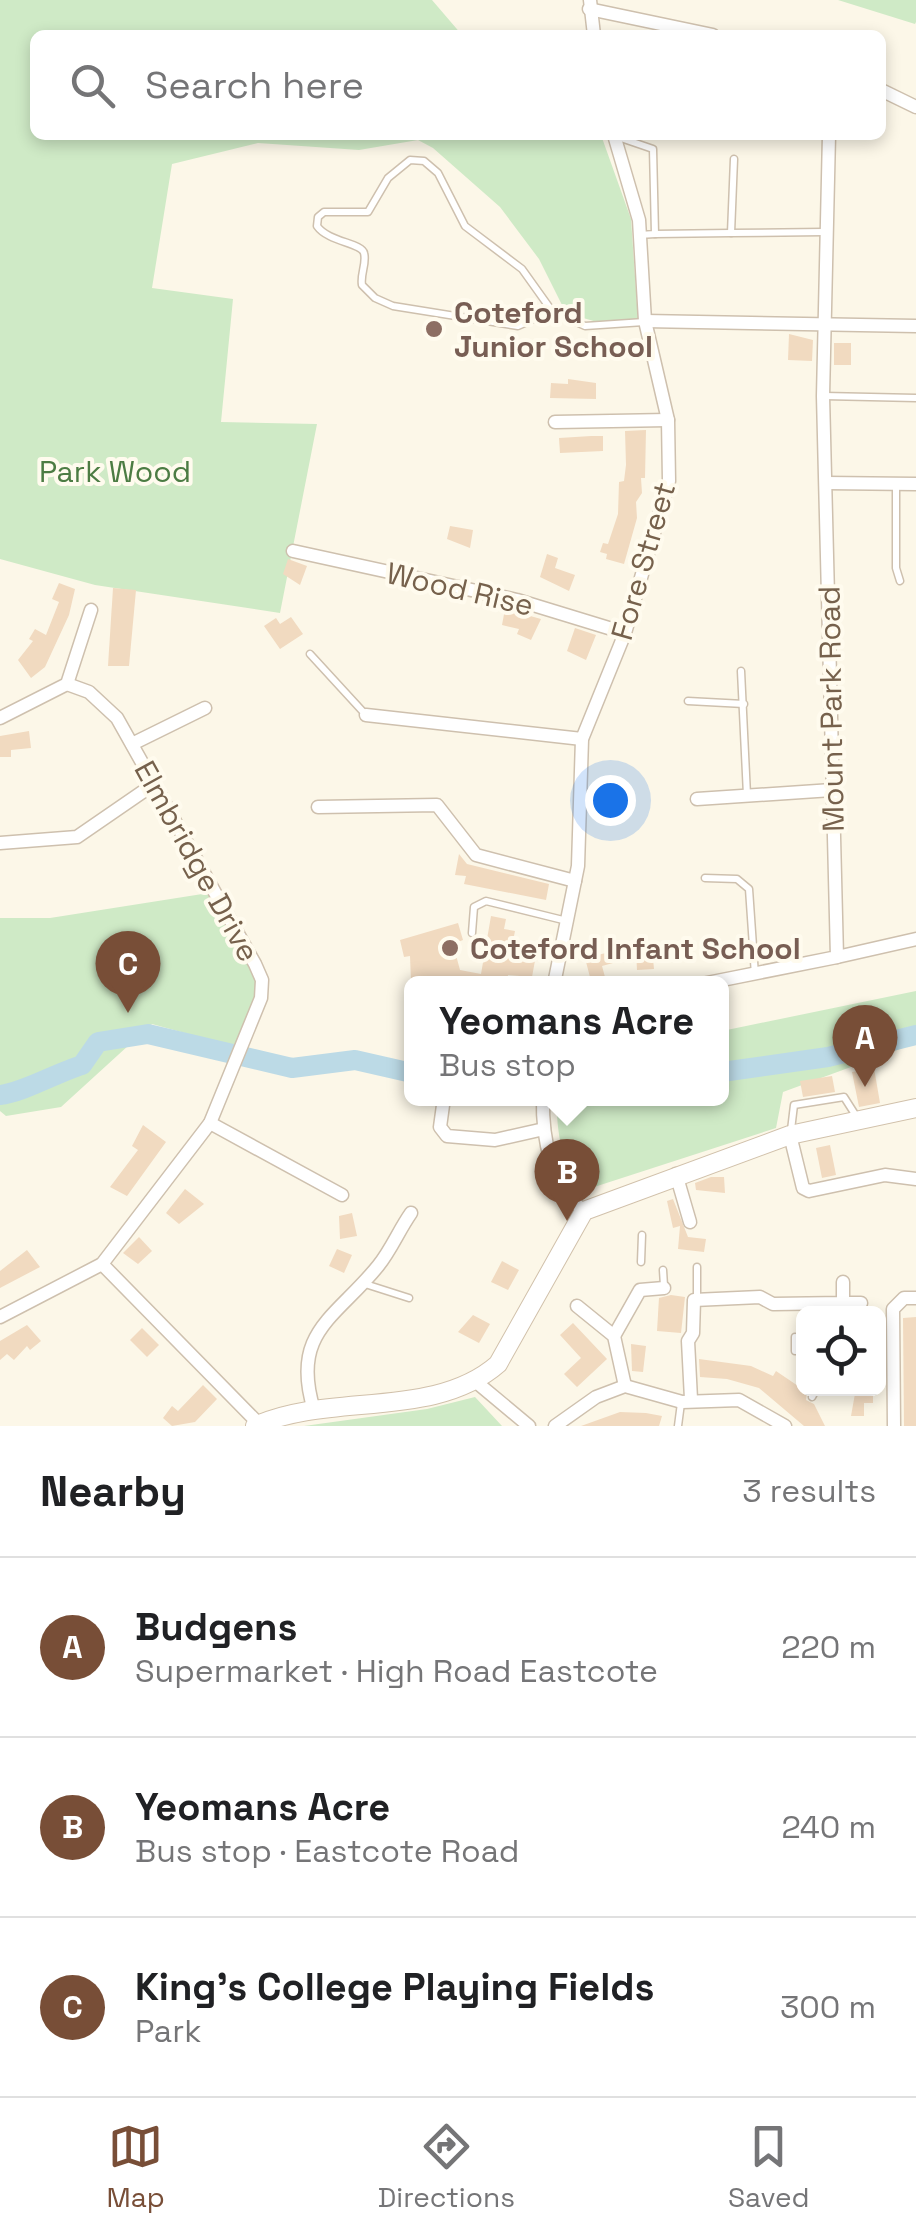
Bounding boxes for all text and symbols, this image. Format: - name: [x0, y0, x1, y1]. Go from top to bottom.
- search box: [30, 30, 886, 140]
- icon: search: [65, 58, 120, 113]
- text: Search here: [145, 61, 364, 109]
- place label: Coteford Junior School: [454, 293, 653, 366]
- marker: Coteford Junior School: [423, 318, 445, 340]
- park label: Park Wood: [39, 452, 191, 491]
- street label: Fore Street: [602, 478, 684, 644]
- street label: Wood Rise: [383, 553, 537, 625]
- street label: Mount Park Road: [809, 586, 853, 832]
- street label: Elmbridge Drive: [126, 754, 268, 968]
- your location: [585, 775, 636, 826]
- place label: Coteford Infant School: [470, 929, 801, 968]
- pin: C: [96, 930, 160, 1013]
- marker: Coteford Infant School: [439, 937, 461, 959]
- popup: [404, 976, 729, 1106]
- text: Yeomans Acre: [439, 997, 694, 1045]
- pin: A: [832, 1004, 898, 1087]
- text: Bus stop: [439, 1045, 576, 1085]
- pin: B: [534, 1138, 600, 1221]
- map controls: [796, 1306, 886, 1396]
- button: locate: [796, 1306, 886, 1396]
- text: Nearby: [40, 1465, 186, 1518]
- text: 3 results: [742, 1471, 876, 1511]
- text: Budgens: [135, 1603, 297, 1651]
- text: A: [62, 1627, 83, 1667]
- text: 220 m: [781, 1627, 876, 1667]
- text: Supermarket · High Road Eastcote: [135, 1651, 658, 1691]
- text: Yeomans Acre: [135, 1783, 390, 1831]
- text: B: [62, 1807, 83, 1847]
- text: 240 m: [781, 1807, 876, 1847]
- text: Bus stop · Eastcote Road: [135, 1831, 519, 1871]
- text: King's College Playing Fields: [135, 1963, 655, 2011]
- text: C: [62, 1987, 83, 2027]
- text: 300 m: [780, 1987, 876, 2027]
- text: Park: [135, 2011, 202, 2051]
- tab: Map: [106, 2119, 165, 2215]
- tab: Directions: [378, 2119, 515, 2215]
- tab: Saved: [728, 2119, 810, 2215]

